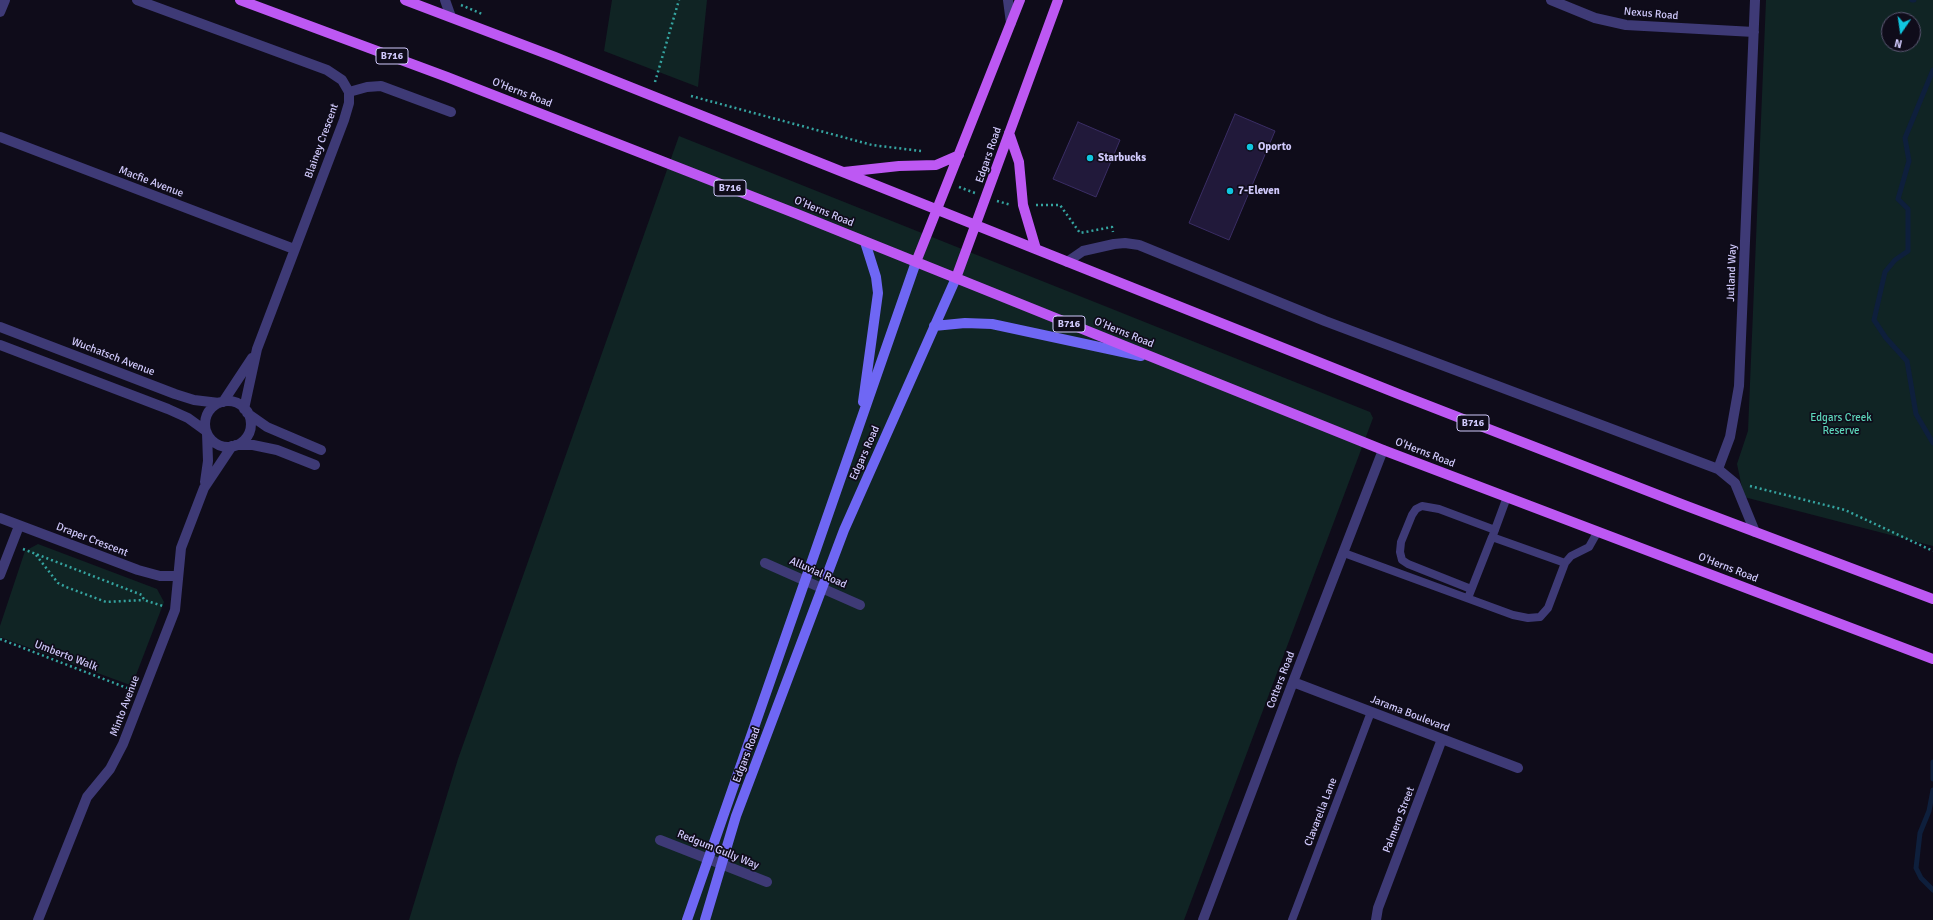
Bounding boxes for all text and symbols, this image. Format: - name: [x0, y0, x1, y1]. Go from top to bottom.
- street label: Nexus Road: [1623, 5, 1679, 23]
- north arrow: [1881, 12, 1921, 52]
- text: N: [1893, 36, 1904, 50]
- road number: B716: [376, 48, 408, 64]
- street label: O'Herns Road: [490, 76, 554, 110]
- street label: Blainey Crescent: [302, 102, 342, 180]
- street label: Edgars Road: [973, 125, 1005, 185]
- place label: Oporto: [1258, 140, 1292, 154]
- marker: Oporto: [1245, 142, 1255, 152]
- place label: Starbucks: [1098, 151, 1146, 165]
- marker: Starbucks: [1085, 153, 1095, 163]
- street label: Macfie Avenue: [117, 164, 185, 200]
- road number: B716: [714, 180, 746, 196]
- place label: 7-Eleven: [1238, 184, 1280, 198]
- marker: 7-Eleven: [1225, 186, 1235, 196]
- street label: O'Herns Road: [792, 194, 856, 230]
- street label: Jutland Way: [1724, 244, 1740, 302]
- street label: O'Herns Road: [1092, 315, 1156, 351]
- road number: B716: [1053, 316, 1085, 332]
- street label: Wuchatsch Avenue: [69, 335, 157, 379]
- park label: Edgars Creek Reserve: [1810, 411, 1872, 437]
- road number: B716: [1457, 415, 1489, 431]
- street label: Edgars Road: [847, 424, 883, 482]
- street label: O'Herns Road: [1393, 436, 1457, 470]
- street label: Draper Crescent: [54, 520, 130, 560]
- street label: O'Herns Road: [1696, 551, 1760, 585]
- street label: Alluvial Road: [787, 554, 849, 592]
- street label: Umberto Walk: [32, 638, 100, 674]
- street label: Cotters Road: [1264, 650, 1298, 710]
- street label: Minto Avenue: [107, 674, 143, 738]
- street label: Jarama Boulevard: [1369, 693, 1451, 735]
- street label: Edgars Road: [730, 725, 764, 785]
- street label: Clavarella Lane: [1302, 776, 1340, 848]
- street label: Palmero Street: [1380, 785, 1418, 855]
- street label: Redgum Gully Way: [675, 828, 761, 872]

